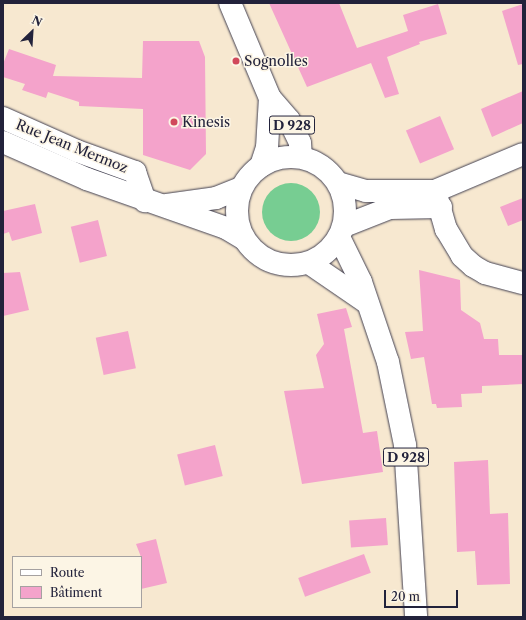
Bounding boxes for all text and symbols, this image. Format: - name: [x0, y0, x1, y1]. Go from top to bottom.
- north arrow: [12, 12, 52, 52]
- text: N: [30, 13, 44, 29]
- place label: Sognolles: [244, 53, 308, 69]
- marker: Sognolles: [231, 56, 241, 66]
- place label: Kinesis: [182, 114, 230, 130]
- road number: D 928: [269, 114, 315, 136]
- street label: Rue Jean Mermoz: [14, 116, 130, 176]
- marker: Kinesis: [169, 117, 179, 127]
- road number: D 928: [383, 446, 429, 468]
- legend: [12, 556, 142, 608]
- text: Route: [50, 565, 84, 580]
- scale bar: [386, 582, 460, 608]
- text: Bâtiment: [50, 585, 102, 600]
- text: 20 m: [391, 589, 420, 604]

